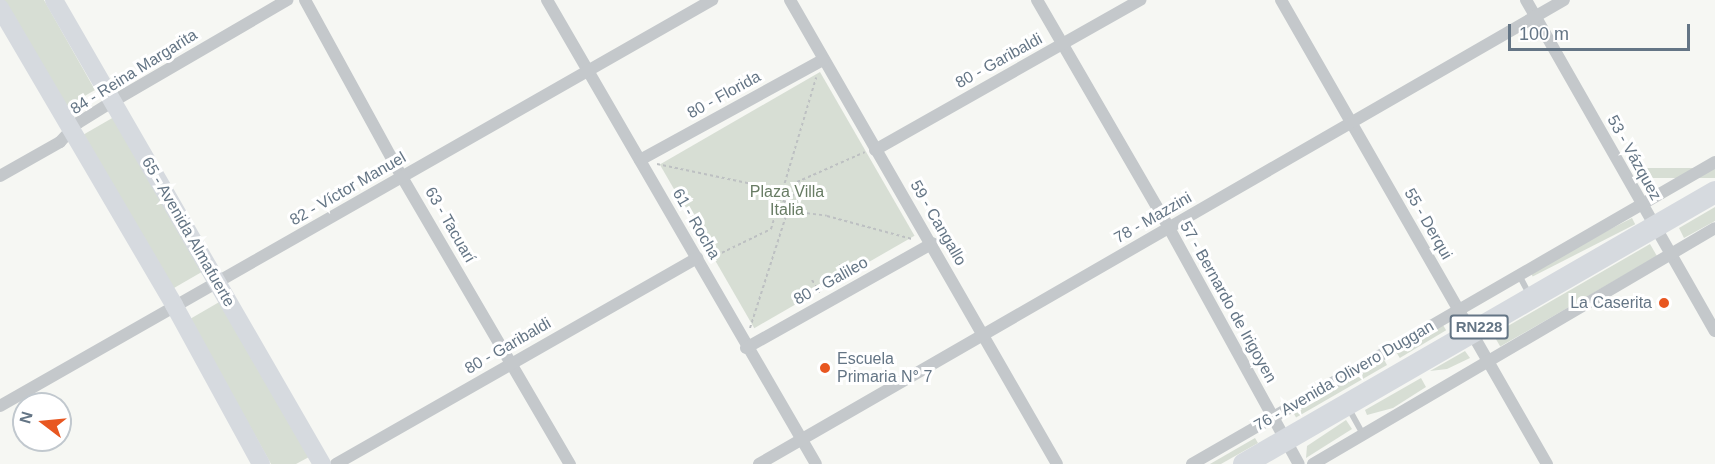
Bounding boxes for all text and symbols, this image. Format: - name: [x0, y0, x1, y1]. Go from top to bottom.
- scale bar: [1511, 12, 1692, 50]
- text: 100 m: [1519, 24, 1569, 44]
- street label: 84 - Reina Margarita: [67, 25, 201, 119]
- street label: 80 - Garibaldi: [952, 29, 1046, 93]
- street label: 80 - Florida: [684, 67, 764, 123]
- street label: 53 - Vázquez: [1603, 112, 1665, 204]
- street label: 82 - Víctor Manuel: [287, 148, 409, 230]
- street label: 65 - Avenida Almafuerte: [137, 153, 239, 311]
- street label: 59 - Cangallo: [906, 177, 970, 269]
- park label: Plaza Villa Italia: [750, 182, 824, 220]
- street label: 63 - Tacuarí: [421, 184, 479, 266]
- street label: 61 - Rocha: [668, 185, 724, 263]
- street label: 55 - Derqui: [1400, 185, 1456, 263]
- street label: 78 - Mazzini: [1111, 188, 1195, 248]
- street label: 57 - Bernardo de Irigoyen: [1176, 218, 1280, 386]
- street label: 80 - Galileo: [791, 253, 871, 309]
- place label: La Caserita: [1570, 293, 1652, 313]
- marker: La Caserita: [1657, 296, 1671, 310]
- street label: 80 - Garibaldi: [462, 314, 554, 378]
- road number: RN228: [1449, 315, 1509, 339]
- street label: 76 - Avenida Olivero Duggan: [1250, 316, 1438, 436]
- place label: Escuela Primaria N° 7: [837, 349, 932, 387]
- marker: Escuela Primaria N° 7: [818, 361, 832, 375]
- north arrow: [12, 392, 72, 452]
- text: N: [16, 410, 36, 425]

